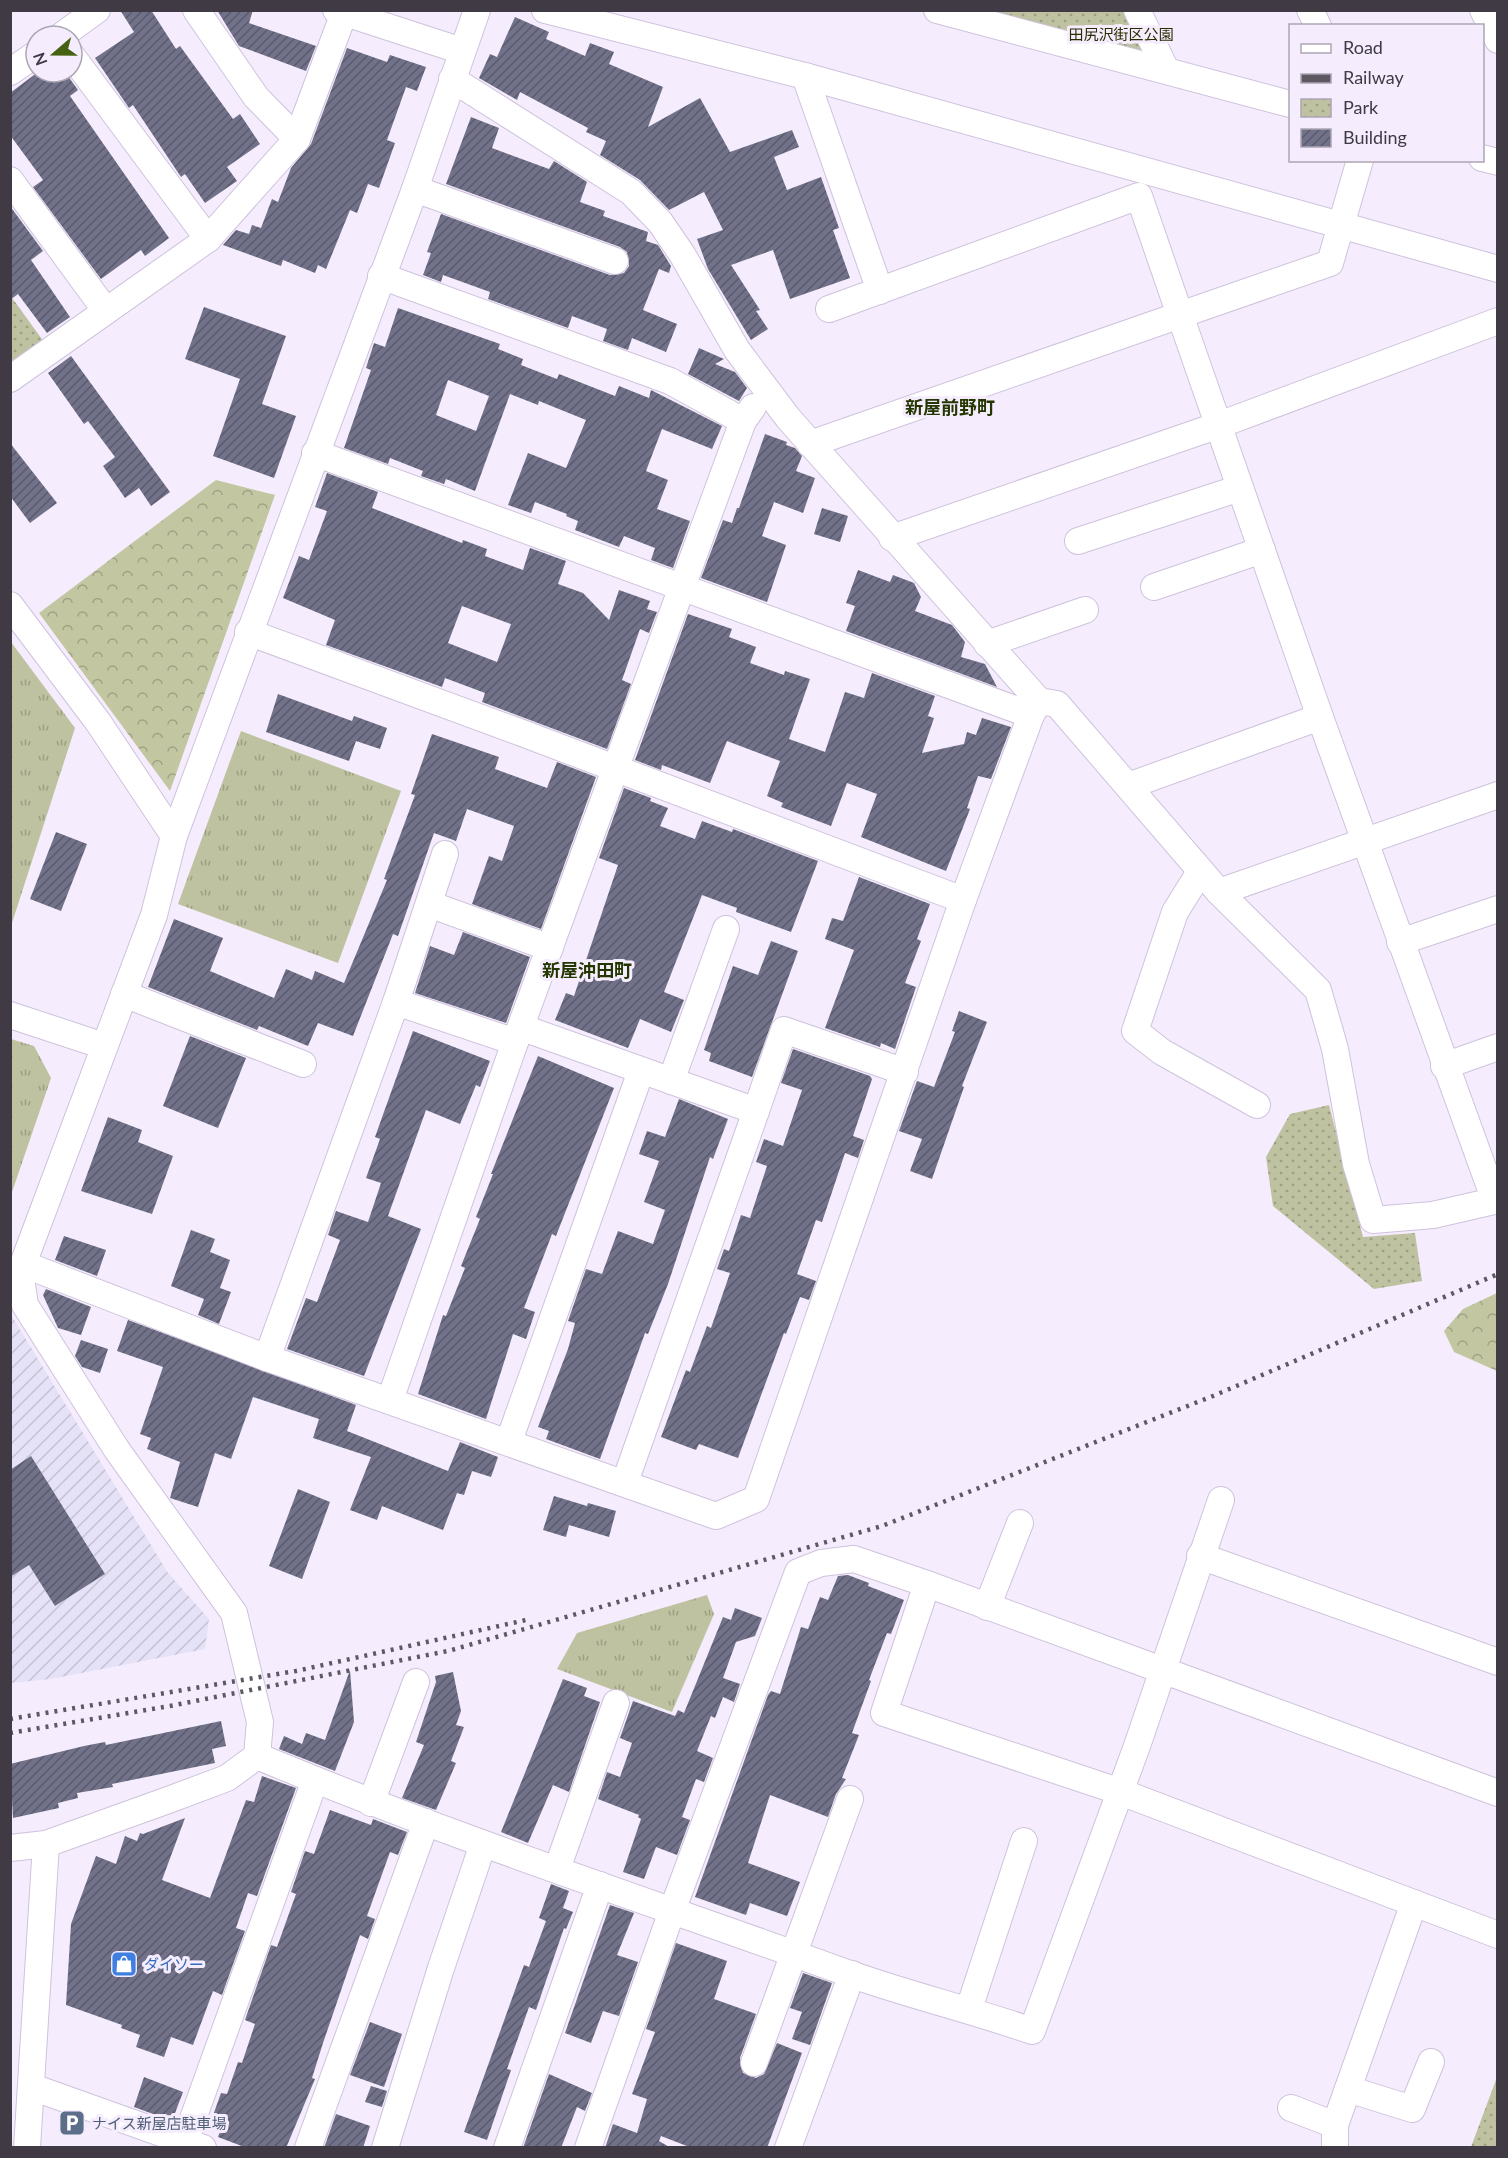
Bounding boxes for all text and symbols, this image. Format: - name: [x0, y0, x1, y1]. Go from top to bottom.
- north arrow: [24, 24, 84, 84]
- legend: [1289, 24, 1484, 162]
- park label: 田尻沢街区公園: [1068, 25, 1174, 43]
- text: Road: [1343, 36, 1383, 58]
- text: N: [28, 50, 50, 68]
- text: Railway: [1343, 66, 1404, 88]
- text: Park: [1343, 96, 1379, 118]
- text: Building: [1343, 126, 1407, 148]
- district label: 新屋前野町: [905, 396, 995, 418]
- district label: 新屋沖田町: [542, 959, 632, 981]
- shop icon: ダイソー: [109, 1949, 139, 1979]
- place label: ダイソー: [144, 1955, 204, 1973]
- parking icon: ナイス新屋店駐車場: [57, 2108, 87, 2138]
- place label: ナイス新屋店駐車場: [92, 2114, 227, 2132]

